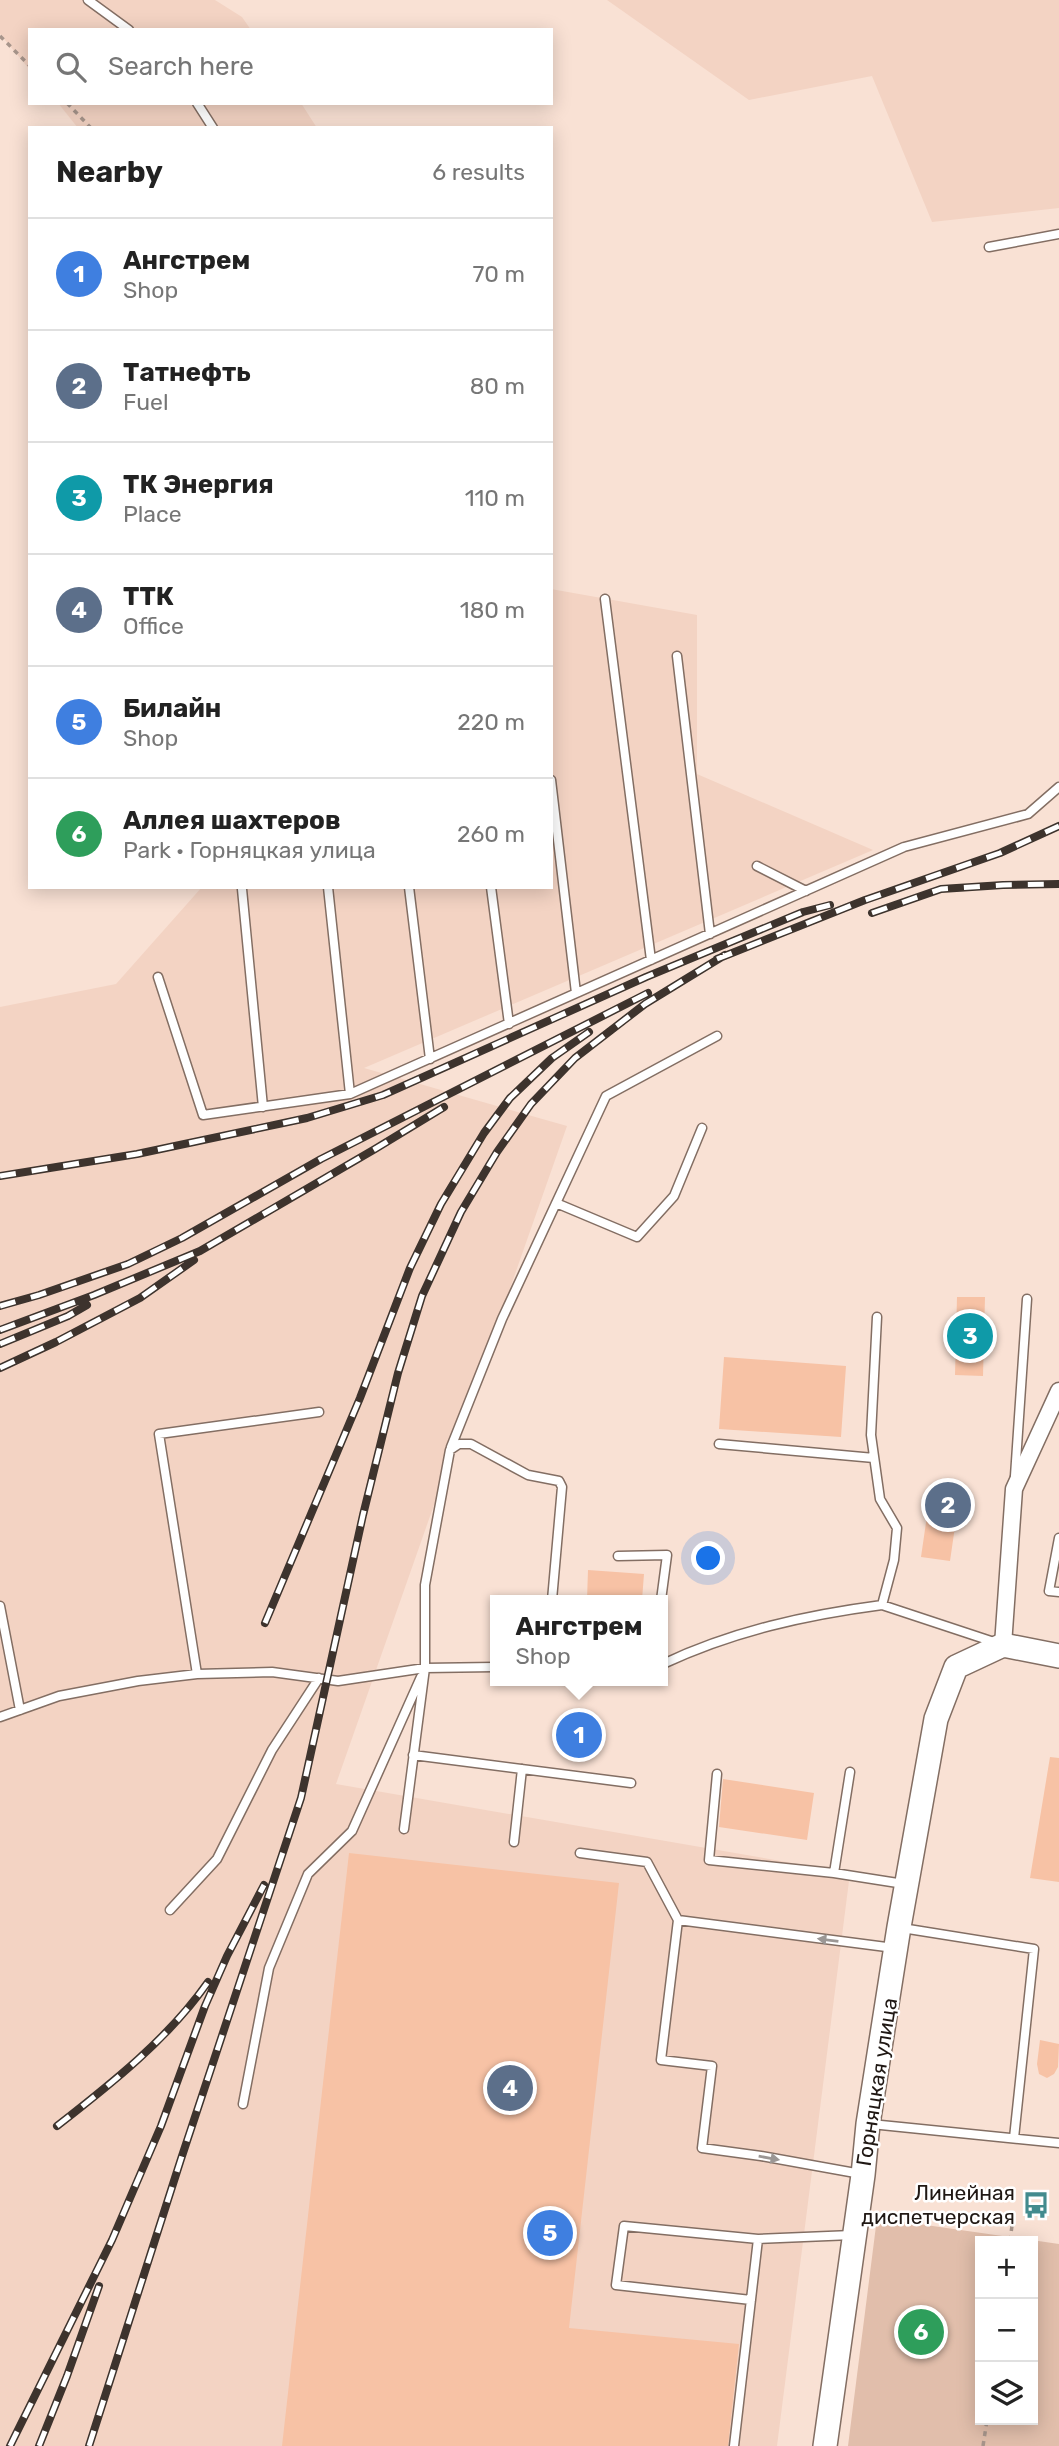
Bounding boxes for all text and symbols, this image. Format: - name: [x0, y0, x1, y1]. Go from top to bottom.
- search box: [28, 28, 553, 105]
- icon: search: [52, 48, 90, 86]
- text: Search here: [108, 51, 254, 82]
- text: Nearby: [56, 154, 163, 190]
- text: 6 results: [432, 158, 525, 186]
- text: Ангстрем: [123, 245, 250, 276]
- text: 1: [73, 260, 85, 288]
- text: 70 m: [473, 260, 525, 288]
- text: Shop: [123, 276, 178, 304]
- text: Татнефть: [123, 357, 251, 388]
- text: 2: [72, 372, 86, 400]
- text: 80 m: [470, 372, 525, 400]
- text: Fuel: [123, 388, 169, 416]
- text: ТК Энергия: [123, 469, 274, 500]
- text: 3: [71, 484, 87, 512]
- text: 110 m: [465, 484, 525, 512]
- text: Place: [123, 500, 182, 528]
- text: ТТК: [123, 581, 174, 612]
- text: 4: [71, 596, 87, 624]
- text: 180 m: [460, 596, 525, 624]
- text: Office: [123, 612, 184, 640]
- text: Билайн: [123, 693, 221, 724]
- text: 5: [72, 708, 86, 736]
- text: 220 m: [457, 708, 525, 736]
- text: Shop: [123, 724, 178, 752]
- text: Аллея шахтеров: [123, 805, 341, 836]
- text: 6: [72, 820, 86, 848]
- text: 260 m: [457, 820, 525, 848]
- text: Park · Горняцкая улица: [123, 836, 376, 864]
- pin: 3: [947, 1310, 993, 1362]
- pin: 2: [925, 1479, 971, 1531]
- your location: [691, 1541, 725, 1575]
- popup: [490, 1595, 668, 1686]
- text: Ангстрем: [515, 1611, 643, 1642]
- text: Shop: [515, 1642, 571, 1670]
- pin: 1: [556, 1709, 602, 1761]
- one-way arrow: [817, 1934, 839, 1945]
- street label: Горняцкая улица: [851, 1996, 902, 2168]
- pin: 4: [487, 2062, 533, 2114]
- one-way arrow: [758, 2153, 780, 2164]
- place label: Линейная диспетчерская: [861, 2180, 1015, 2229]
- bus stop icon: Линейная диспетчерская: [1021, 2190, 1051, 2220]
- pin: 5: [527, 2207, 573, 2259]
- map controls: [975, 2236, 1038, 2425]
- button: +: [975, 2236, 1038, 2299]
- button: −: [975, 2299, 1038, 2362]
- pin: 6: [898, 2306, 944, 2358]
- button: layers: [975, 2362, 1038, 2425]

